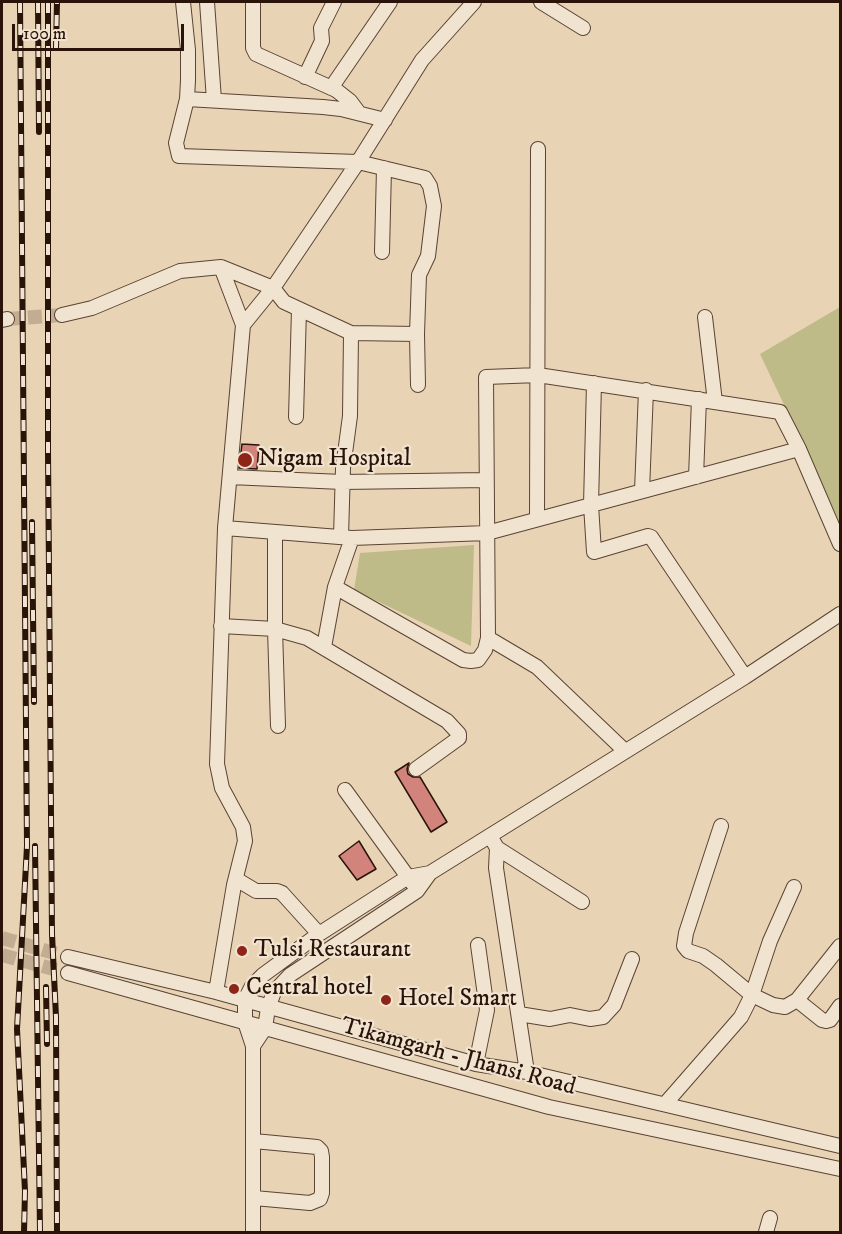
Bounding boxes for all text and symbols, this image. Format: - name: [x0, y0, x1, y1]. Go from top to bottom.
- scale bar: [15, 12, 188, 50]
- text: 100 m: [23, 23, 66, 45]
- place label: Nigam Hospital: [258, 446, 411, 474]
- marker: Nigam Hospital: [236, 451, 254, 469]
- place label: Tulsi Restaurant: [254, 937, 411, 965]
- marker: Tulsi Restaurant: [235, 944, 249, 958]
- place label: Central hotel: [246, 975, 372, 1003]
- marker: Central hotel: [227, 982, 241, 996]
- place label: Hotel Smart: [398, 986, 517, 1014]
- marker: Hotel Smart: [379, 993, 393, 1007]
- street label: Tikamgarh - Jhansi Road: [338, 1013, 578, 1103]

